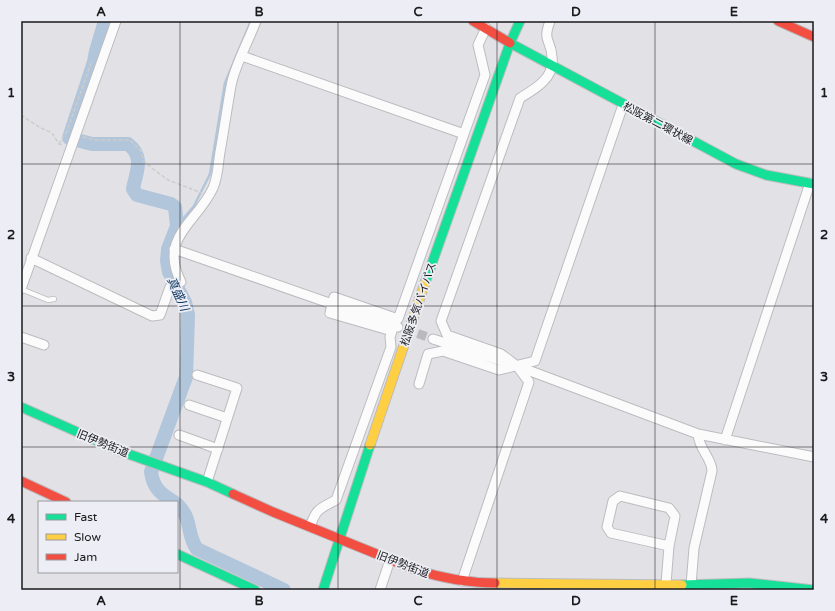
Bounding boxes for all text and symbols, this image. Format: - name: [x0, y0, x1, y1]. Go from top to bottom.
- text: A: [96, 4, 106, 20]
- text: B: [254, 4, 264, 20]
- text: C: [413, 4, 423, 20]
- text: D: [571, 4, 581, 20]
- text: E: [730, 4, 738, 20]
- text: 1: [7, 85, 15, 101]
- text: 1: [820, 85, 828, 101]
- street label: 松阪第二環状線: [621, 100, 695, 147]
- text: 2: [7, 227, 15, 243]
- text: 2: [820, 227, 828, 243]
- street label: 松阪多気バイパス: [398, 261, 439, 348]
- water label: 真盛川: [164, 275, 193, 315]
- text: 3: [7, 369, 15, 385]
- text: 3: [820, 369, 828, 385]
- street label: 旧伊勢街道: [75, 427, 131, 460]
- legend: [38, 501, 178, 573]
- text: Fast: [74, 510, 98, 524]
- text: 4: [7, 511, 16, 527]
- text: 4: [820, 511, 829, 527]
- text: Slow: [74, 530, 101, 544]
- street label: 旧伊勢街道: [375, 549, 431, 580]
- text: Jam: [74, 550, 97, 564]
- text: A: [96, 593, 106, 609]
- text: B: [254, 593, 264, 609]
- text: C: [413, 593, 423, 609]
- text: D: [571, 593, 581, 609]
- text: E: [730, 593, 738, 609]

